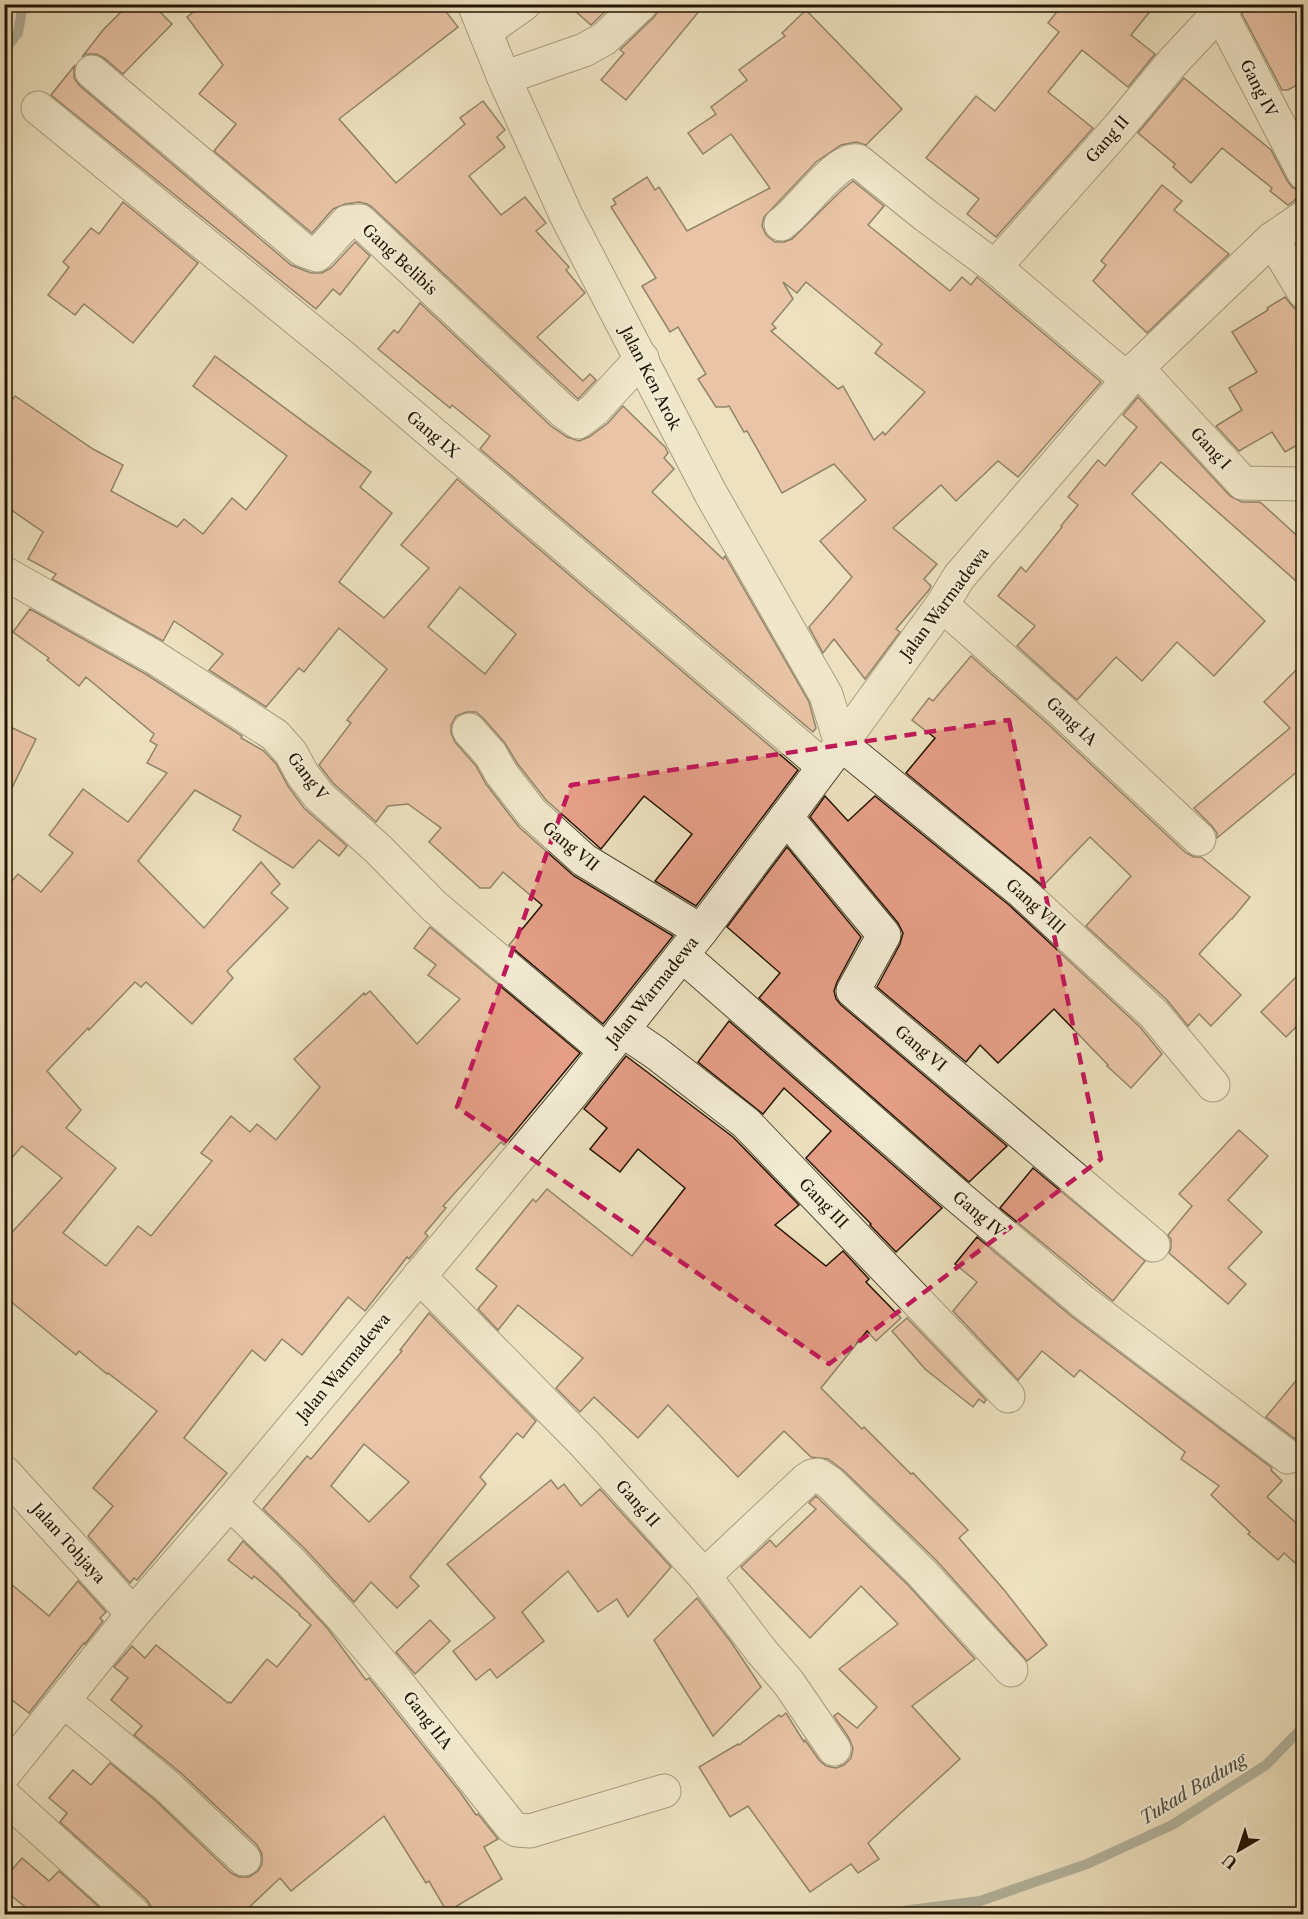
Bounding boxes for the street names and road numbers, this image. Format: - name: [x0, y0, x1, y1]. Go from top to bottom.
- street label: Gang IV: [1236, 56, 1282, 120]
- street label: Gang II: [1081, 111, 1133, 167]
- street label: Gang Belibis: [358, 219, 442, 299]
- street label: Jalan Ken Arok: [615, 320, 686, 434]
- street label: Gang IX: [403, 406, 464, 462]
- street label: Gang I: [1187, 423, 1235, 473]
- street label: Jalan Warmadewa: [894, 543, 993, 665]
- street label: Gang IA: [1043, 693, 1102, 750]
- street label: Gang V: [283, 748, 333, 804]
- street label: Gang VII: [539, 817, 603, 875]
- street label: Gang VIII: [1002, 874, 1070, 938]
- street label: Jalan Warmadewa: [600, 932, 703, 1052]
- street label: Gang VI: [891, 1021, 951, 1075]
- street label: Gang III: [795, 1174, 853, 1232]
- street label: Gang IV: [949, 1187, 1009, 1242]
- street label: Jalan Warmadewa: [290, 1308, 394, 1427]
- street label: Gang II: [612, 1475, 664, 1531]
- street label: Jalan Tohjaya: [26, 1497, 110, 1588]
- street label: Gang IIA: [399, 1687, 458, 1754]

